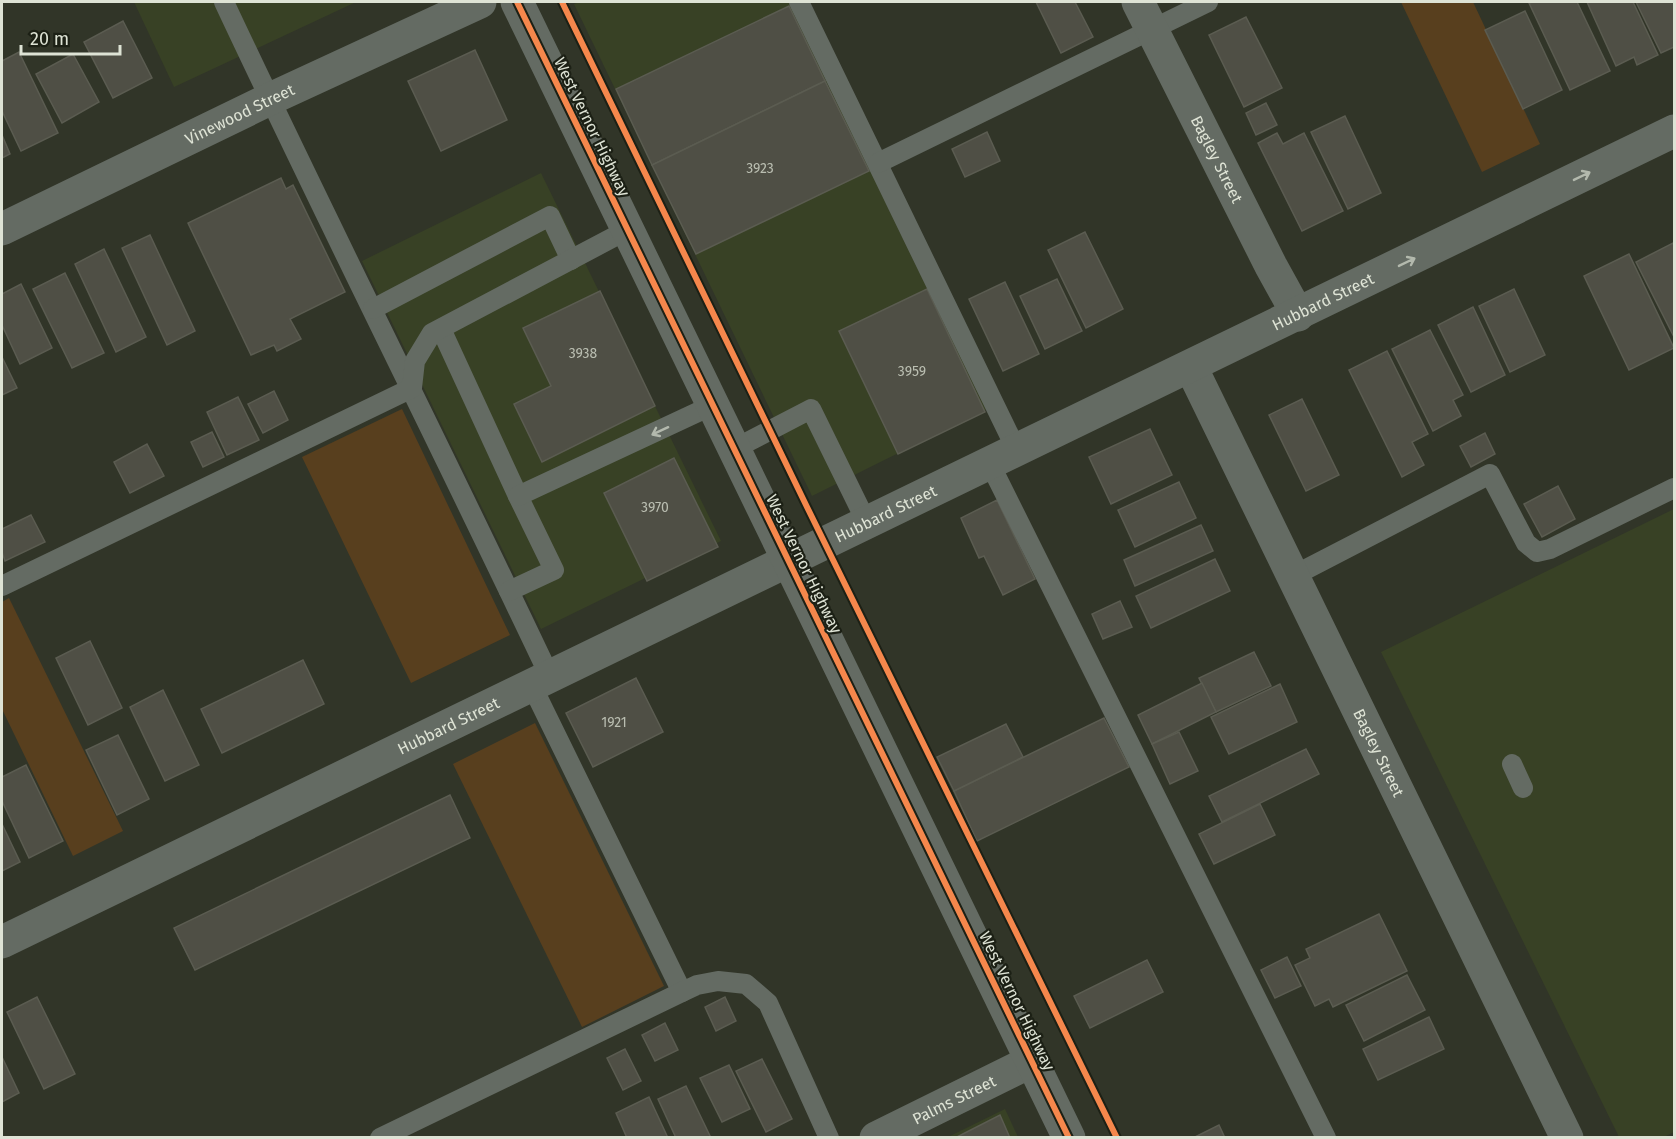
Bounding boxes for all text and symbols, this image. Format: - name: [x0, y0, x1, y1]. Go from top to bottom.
- scale bar: [21, 18, 120, 56]
- text: 20 m: [30, 28, 69, 50]
- street label: West Vernor Highway: [550, 54, 634, 200]
- street label: Vinewood Street: [182, 80, 297, 148]
- street label: Bagley Street: [1187, 112, 1247, 206]
- house number: 3923: [746, 160, 774, 177]
- one-way arrow: [1573, 170, 1591, 182]
- one-way arrow: [1397, 255, 1415, 267]
- street label: Hubbard Street: [1269, 269, 1377, 334]
- house number: 3938: [569, 345, 598, 362]
- house number: 3959: [898, 363, 926, 380]
- one-way arrow: [651, 425, 669, 437]
- street label: Hubbard Street: [832, 481, 940, 546]
- street label: West Vernor Highway: [762, 491, 846, 637]
- house number: 3970: [641, 499, 669, 516]
- street label: Hubbard Street: [394, 693, 502, 758]
- street label: Bagley Street: [1350, 706, 1409, 800]
- house number: 1921: [601, 714, 627, 731]
- street label: West Vernor Highway: [975, 928, 1059, 1074]
- street label: Palms Street: [909, 1071, 999, 1128]

